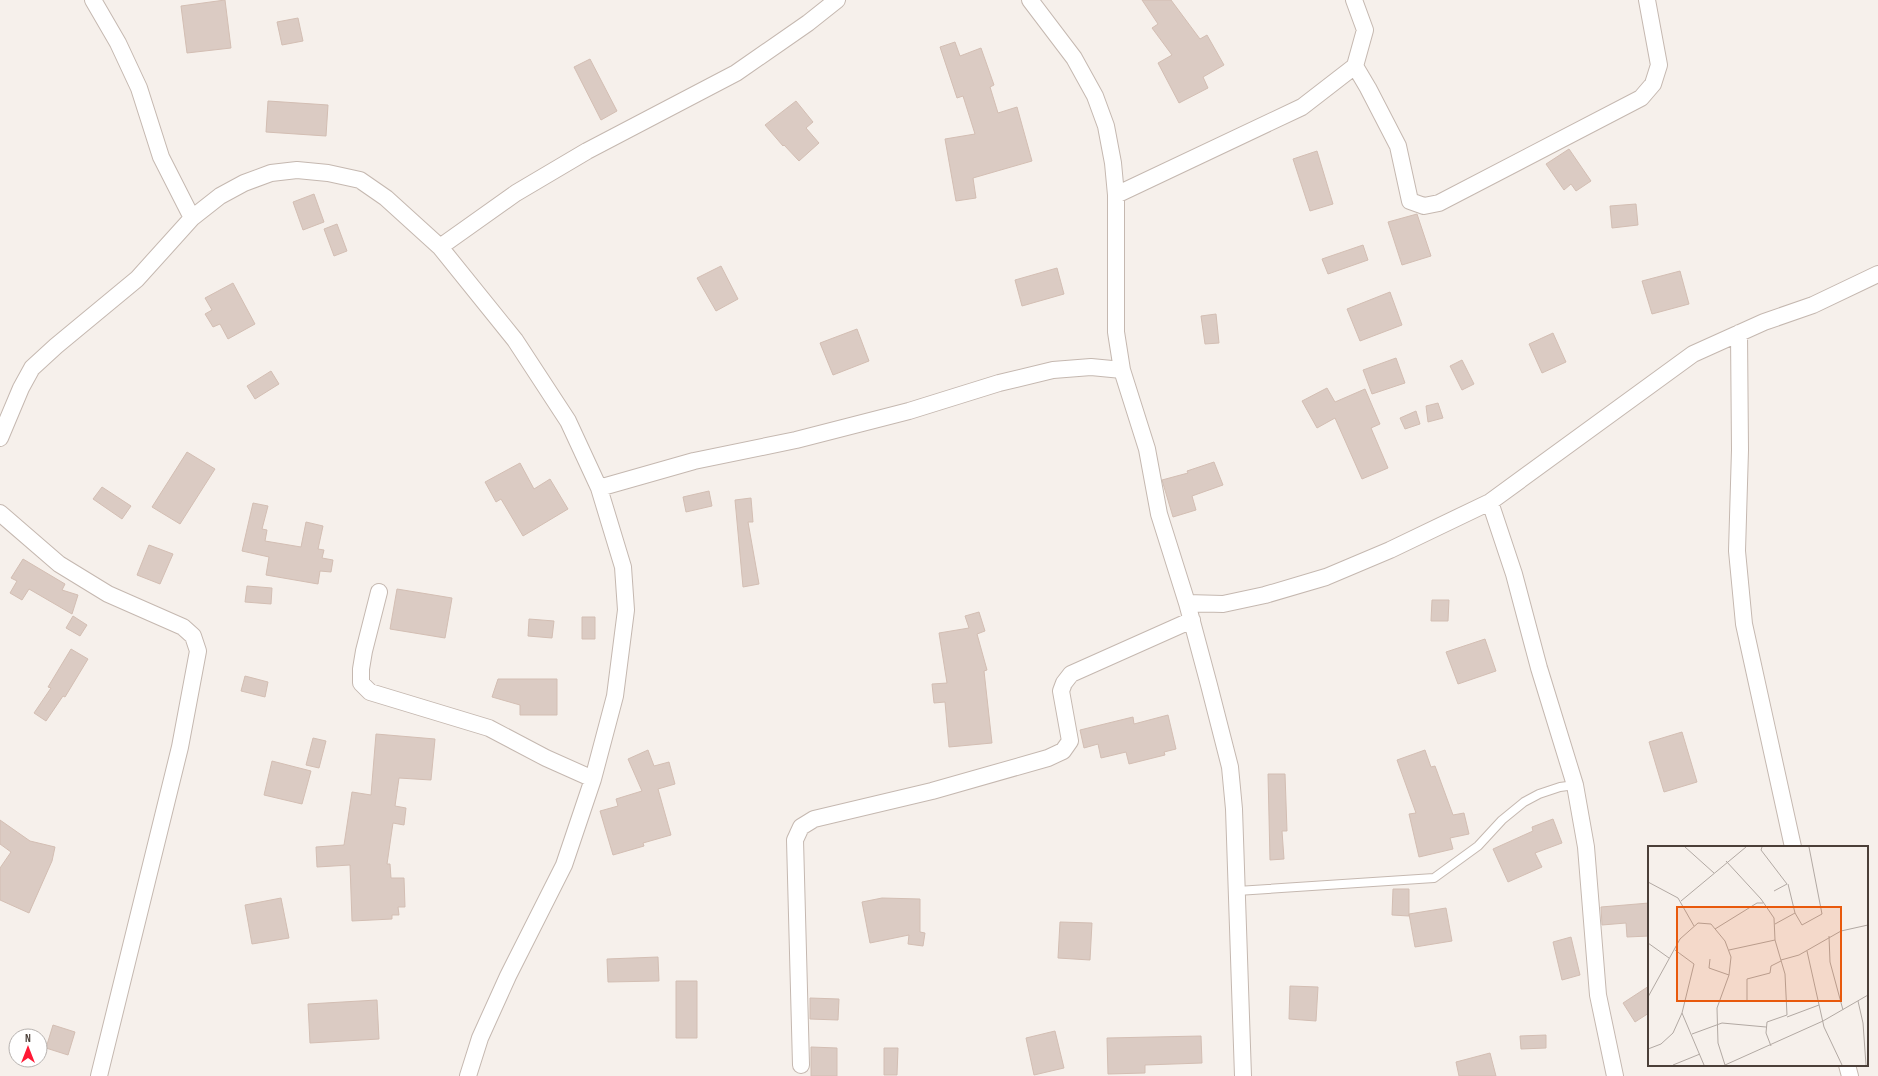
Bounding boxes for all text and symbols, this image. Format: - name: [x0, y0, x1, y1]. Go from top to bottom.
- inset map: [1648, 846, 1868, 1066]
- north arrow: [8, 1028, 48, 1068]
- text: N: [25, 1032, 31, 1045]

